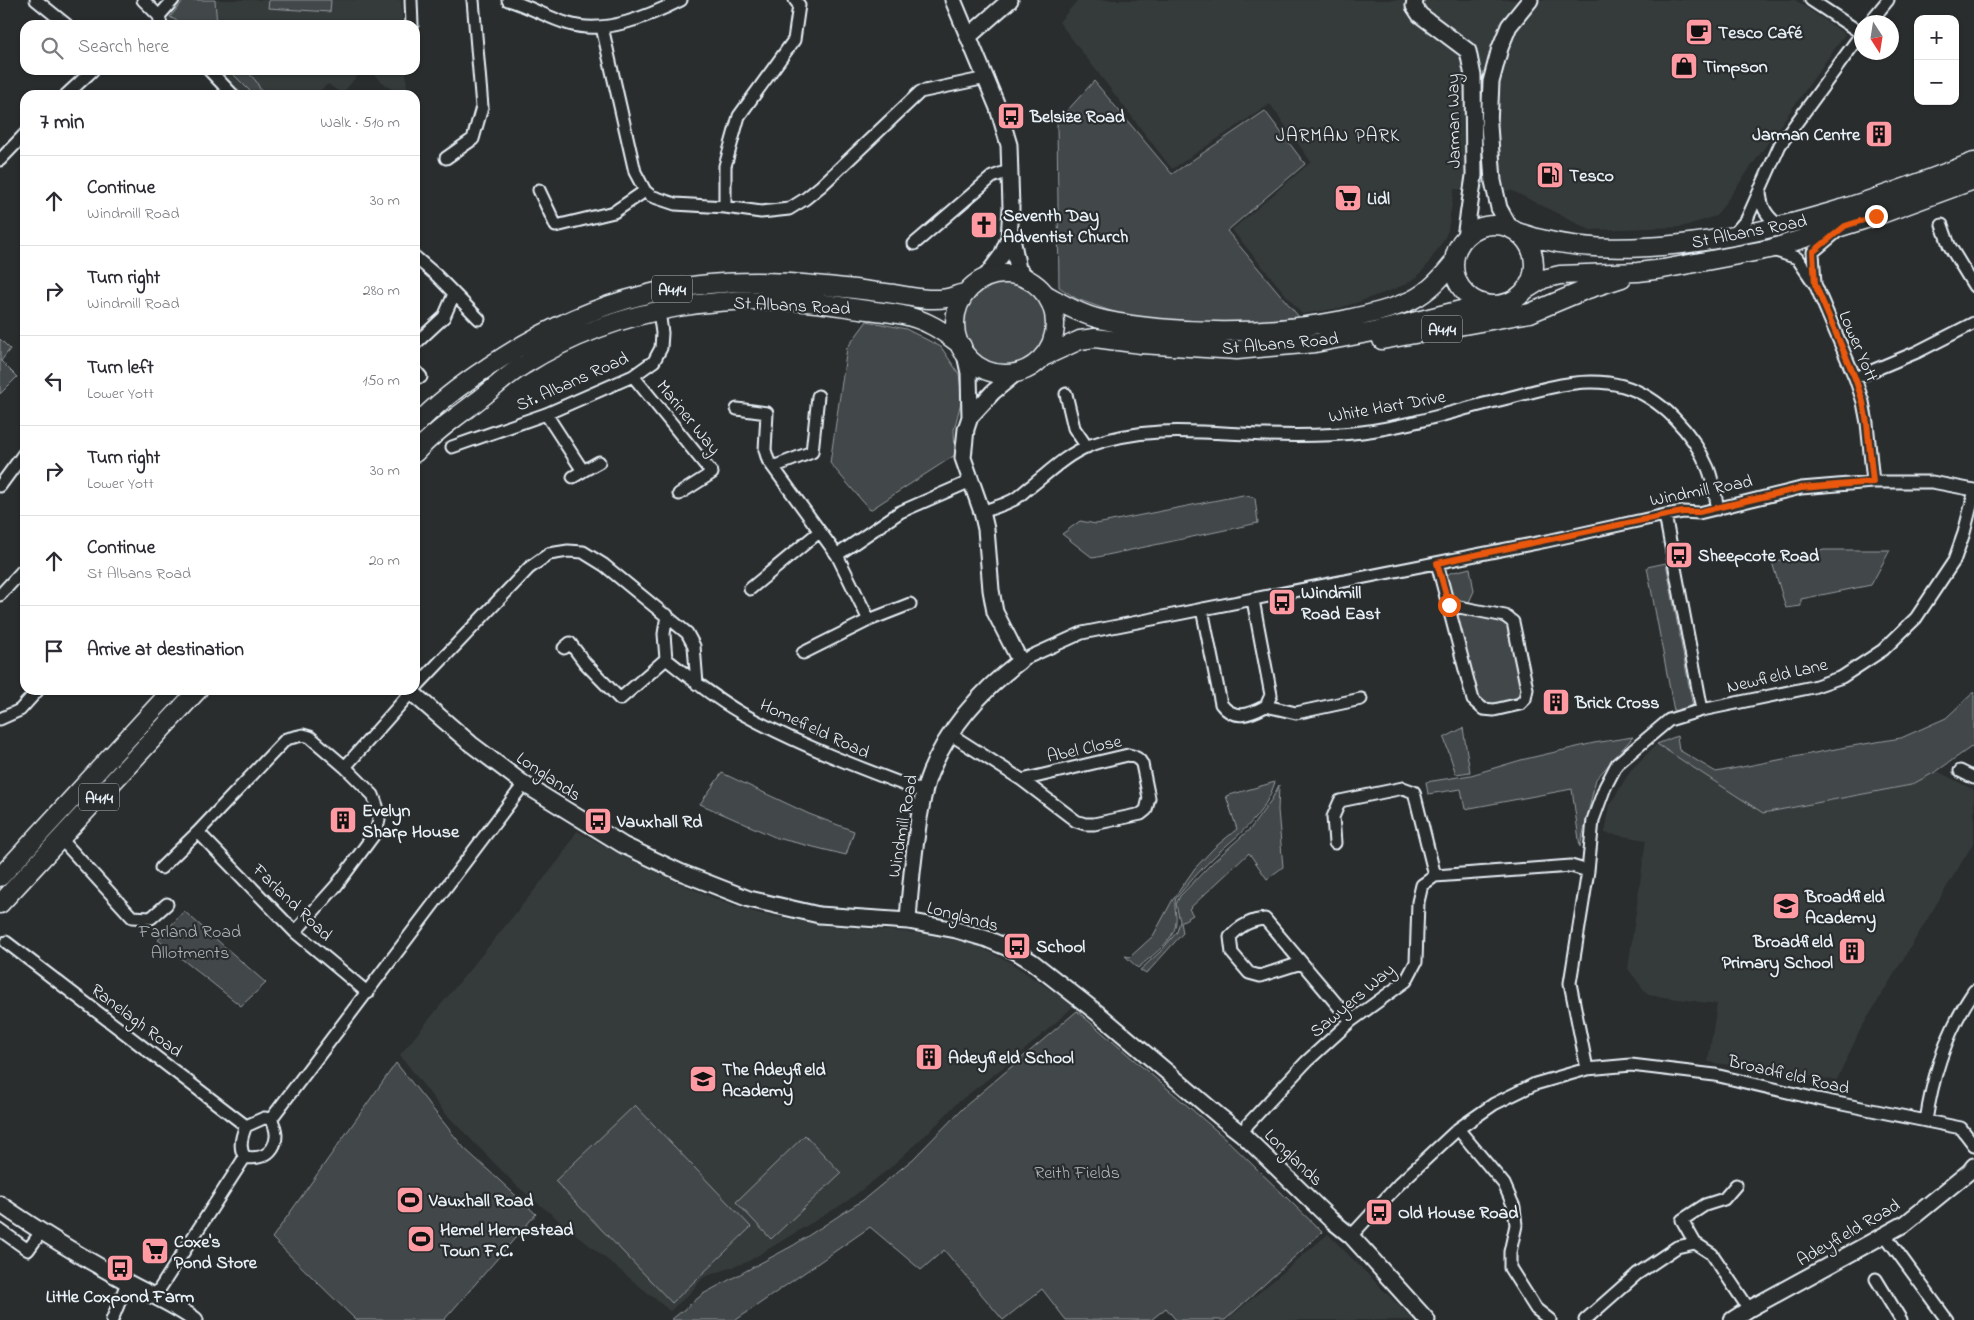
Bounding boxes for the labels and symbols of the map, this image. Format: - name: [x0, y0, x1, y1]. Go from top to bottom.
- north arrow: [1854, 15, 1899, 60]
- cafe icon: Tesco Café: [1684, 17, 1714, 47]
- place label: Tesco Café: [1718, 21, 1803, 47]
- shop icon: Timpson: [1669, 51, 1699, 81]
- place label: Timpson: [1703, 55, 1768, 81]
- street label: Jarman Way: [1441, 73, 1469, 169]
- bus stop icon: Belsize Road: [996, 101, 1026, 131]
- place label: Belsize Road: [1029, 105, 1126, 131]
- building icon: Jarman Centre: [1864, 119, 1894, 149]
- district label: JARMAN PARK: [1276, 123, 1400, 150]
- place label: Jarman Centre: [1752, 123, 1861, 149]
- fuel station icon: Tesco: [1535, 160, 1565, 190]
- place label: Tesco: [1569, 164, 1614, 190]
- supermarket icon: Lidl: [1333, 183, 1363, 213]
- place label: Lidl: [1367, 187, 1390, 213]
- place label: Seventh Day Adventist Church: [1003, 204, 1129, 251]
- route end: [1865, 205, 1888, 228]
- street label: St Albans Road: [1689, 209, 1809, 257]
- church icon: Seventh Day Adventist Church: [969, 210, 999, 240]
- road number: A414: [652, 276, 692, 302]
- street label: St Albans Road: [733, 291, 851, 323]
- street label: Lower Yott: [1831, 307, 1884, 386]
- road number: A414: [1422, 316, 1462, 342]
- street label: St Albans Road: [1221, 327, 1340, 363]
- street label: St. Albans Road: [512, 346, 633, 419]
- street label: Mariner Way: [649, 375, 726, 461]
- street label: White Hart Drive: [1327, 385, 1449, 431]
- street label: Windmill Road: [1648, 469, 1755, 515]
- bus stop icon: Sheepcote Road: [1664, 540, 1694, 570]
- place label: Sheepcote Road: [1698, 544, 1820, 570]
- place label: Windmill Road East: [1301, 581, 1381, 628]
- bus stop icon: Windmill Road East: [1267, 587, 1297, 617]
- route start: [1438, 594, 1461, 617]
- street label: Newfield Lane: [1725, 653, 1831, 701]
- building icon: Brick Cross: [1541, 687, 1571, 717]
- place label: Brick Cross: [1574, 691, 1659, 717]
- street label: Homefield Road: [755, 693, 873, 767]
- street label: Abel Close: [1045, 729, 1125, 771]
- street label: Longlands: [510, 746, 585, 810]
- street label: Windmill Road: [882, 773, 926, 880]
- road number: A414: [79, 784, 119, 810]
- place label: Evelyn Sharp House: [362, 799, 460, 846]
- building icon: Evelyn Sharp House: [328, 805, 358, 835]
- bus stop icon: Vauxhall Rd: [583, 806, 613, 836]
- place label: Vauxhall Rd: [616, 810, 703, 836]
- street label: Farland Road: [245, 858, 337, 948]
- place label: Broadfield Academy: [1804, 885, 1886, 933]
- school or university icon: Broadfield Academy: [1771, 891, 1801, 921]
- street label: Longlands: [924, 896, 1001, 941]
- park label: Farland Road Allotments: [138, 920, 241, 967]
- place label: Broadfield Primary School: [1722, 930, 1834, 978]
- bus stop icon: School: [1002, 931, 1032, 961]
- place label: School: [1036, 935, 1085, 961]
- building icon: Broadfield Primary School: [1837, 936, 1867, 966]
- street label: Sawyers Way: [1305, 958, 1402, 1045]
- street label: Ranelagh Road: [84, 978, 187, 1066]
- building icon: Adeyfield School: [914, 1042, 944, 1072]
- place label: Adeyfield School: [948, 1046, 1074, 1073]
- street label: Broadfield Road: [1725, 1049, 1852, 1102]
- place label: The Adeyfield Academy: [722, 1058, 826, 1106]
- school or university icon: The Adeyfield Academy: [688, 1064, 718, 1094]
- street label: Longlands: [1257, 1124, 1328, 1194]
- park label: Reith Fields: [1034, 1161, 1120, 1187]
- sports icon: Vauxhall Road: [395, 1185, 425, 1215]
- place label: Vauxhall Road: [428, 1189, 534, 1215]
- street label: Adeyfield Road: [1792, 1194, 1906, 1274]
- bus stop icon: Old House Road: [1364, 1197, 1394, 1227]
- place label: Old House Road: [1398, 1201, 1519, 1227]
- place label: Hemel Hempstead Town F.C.: [440, 1218, 574, 1265]
- sports icon: Hemel Hempstead Town F.C.: [406, 1224, 436, 1254]
- place label: Coxe's Pond Store: [174, 1230, 258, 1277]
- supermarket icon: Coxe's Pond Store: [140, 1236, 170, 1266]
- bus stop icon: Little Coxpond Farm: [105, 1253, 135, 1283]
- place label: Little Coxpond Farm: [46, 1285, 194, 1311]

